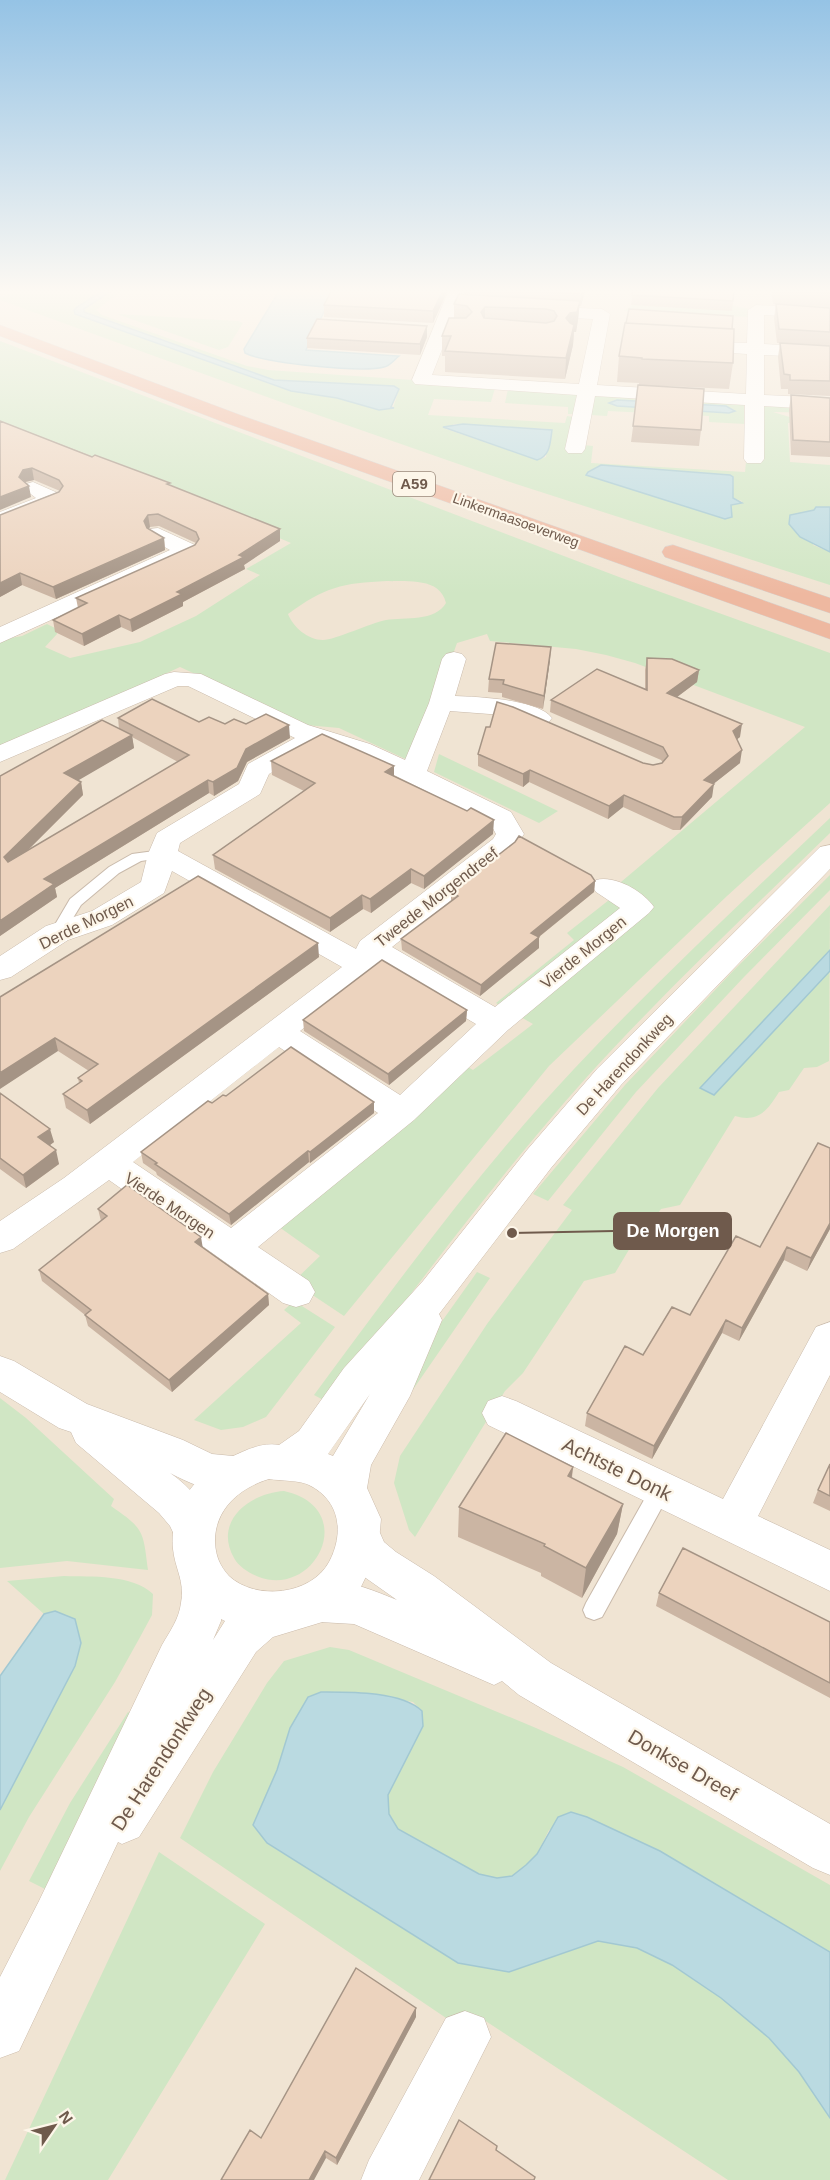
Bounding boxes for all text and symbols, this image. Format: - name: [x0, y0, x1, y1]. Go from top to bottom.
- road number: A59: [393, 472, 435, 496]
- street label: Linkermaasoeverweg: [451, 490, 581, 550]
- street label: Tweede Morgendreef: [371, 844, 502, 951]
- street label: Derde Morgen: [37, 892, 136, 953]
- street label: Vierde Morgen: [537, 913, 629, 992]
- street label: De Harendonkweg: [573, 1010, 676, 1119]
- street label: Vierde Morgen: [122, 1169, 218, 1242]
- callout: De Morgen: [614, 1213, 731, 1249]
- text: De Morgen: [626, 1221, 720, 1241]
- street label: Achtste Donk: [559, 1433, 676, 1505]
- street label: De Harendonkweg: [107, 1684, 215, 1834]
- street label: Donkse Dreef: [625, 1725, 742, 1805]
- north arrow: [24, 2096, 84, 2156]
- text: N: [56, 2108, 76, 2127]

